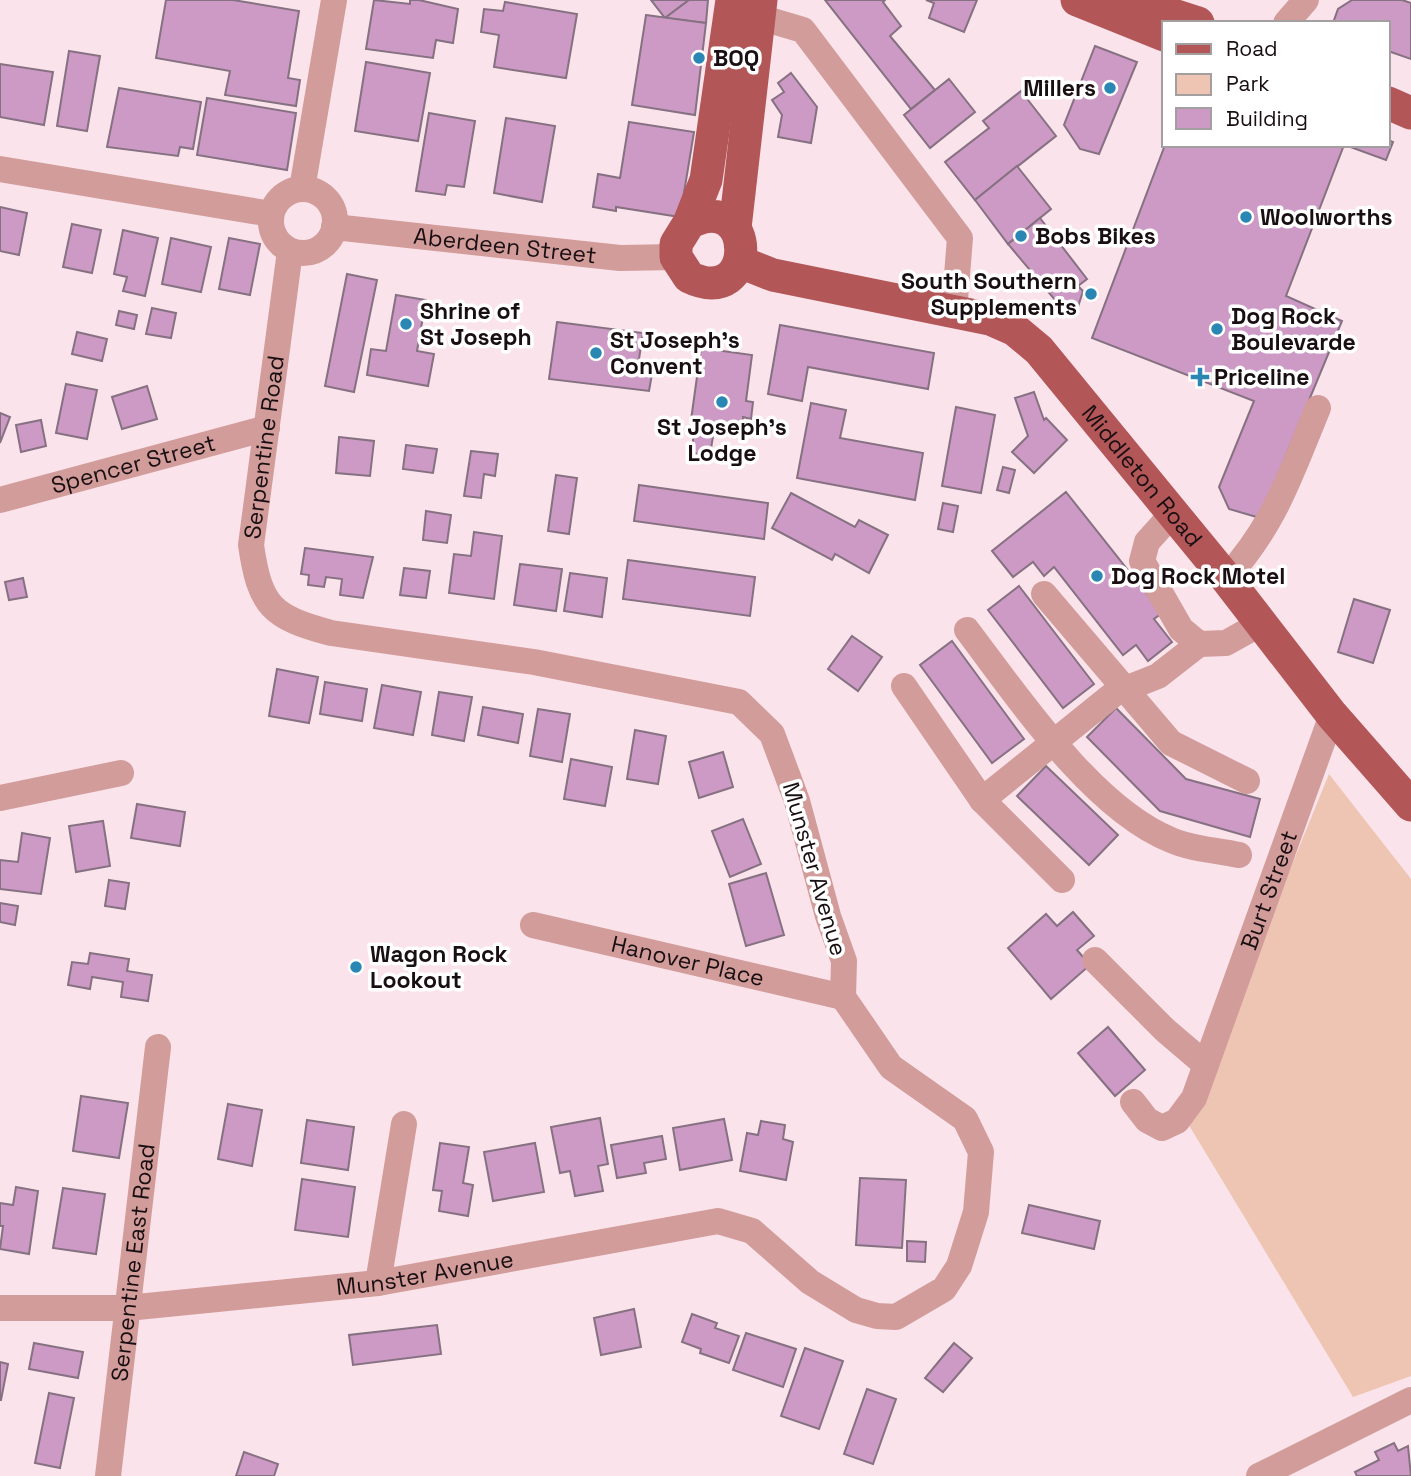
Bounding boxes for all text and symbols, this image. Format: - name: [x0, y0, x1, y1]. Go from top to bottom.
- legend: [1162, 21, 1390, 147]
- text: Road: [1226, 35, 1278, 62]
- place label: BOQ: [713, 43, 759, 73]
- marker: BOQ: [691, 50, 707, 66]
- text: Park: [1226, 70, 1270, 97]
- place label: Millers: [1023, 73, 1096, 103]
- marker: Millers: [1102, 80, 1118, 96]
- text: Building: [1226, 105, 1308, 132]
- place label: Woolworths: [1260, 202, 1393, 232]
- marker: Woolworths: [1238, 209, 1254, 225]
- street label: Aberdeen Street: [412, 221, 598, 270]
- place label: Bobs Bikes: [1035, 221, 1156, 251]
- marker: Bobs Bikes: [1013, 228, 1029, 244]
- place label: South Southern Supplements: [901, 266, 1077, 322]
- marker: South Southern Supplements: [1083, 286, 1099, 302]
- place label: Shrine of St Joseph: [420, 296, 532, 352]
- place label: Dog Rock Boulevarde: [1231, 301, 1356, 357]
- marker: Shrine of St Joseph: [398, 316, 414, 332]
- marker: Dog Rock Boulevarde: [1209, 321, 1225, 337]
- place label: St Joseph's Convent: [610, 325, 740, 381]
- marker: St Joseph's Convent: [588, 345, 604, 361]
- street label: Serpentine Road: [237, 354, 291, 541]
- place label: Priceline: [1214, 362, 1310, 392]
- marker: Priceline: [1192, 369, 1208, 385]
- marker: St Joseph's Lodge: [714, 394, 730, 410]
- street label: Middleton Road: [1075, 399, 1209, 553]
- place label: St Joseph's Lodge: [657, 412, 787, 468]
- street label: Spencer Street: [48, 428, 219, 501]
- place label: Dog Rock Motel: [1111, 561, 1285, 591]
- marker: Dog Rock Motel: [1089, 568, 1105, 584]
- street label: Munster Avenue: [776, 779, 854, 959]
- street label: Burt Street: [1234, 826, 1304, 954]
- street label: Hanover Place: [608, 929, 767, 993]
- place label: Wagon Rock Lookout: [370, 939, 507, 995]
- marker: Wagon Rock Lookout: [348, 959, 364, 975]
- street label: Serpentine East Road: [104, 1142, 162, 1383]
- street label: Munster Avenue: [335, 1244, 516, 1302]

